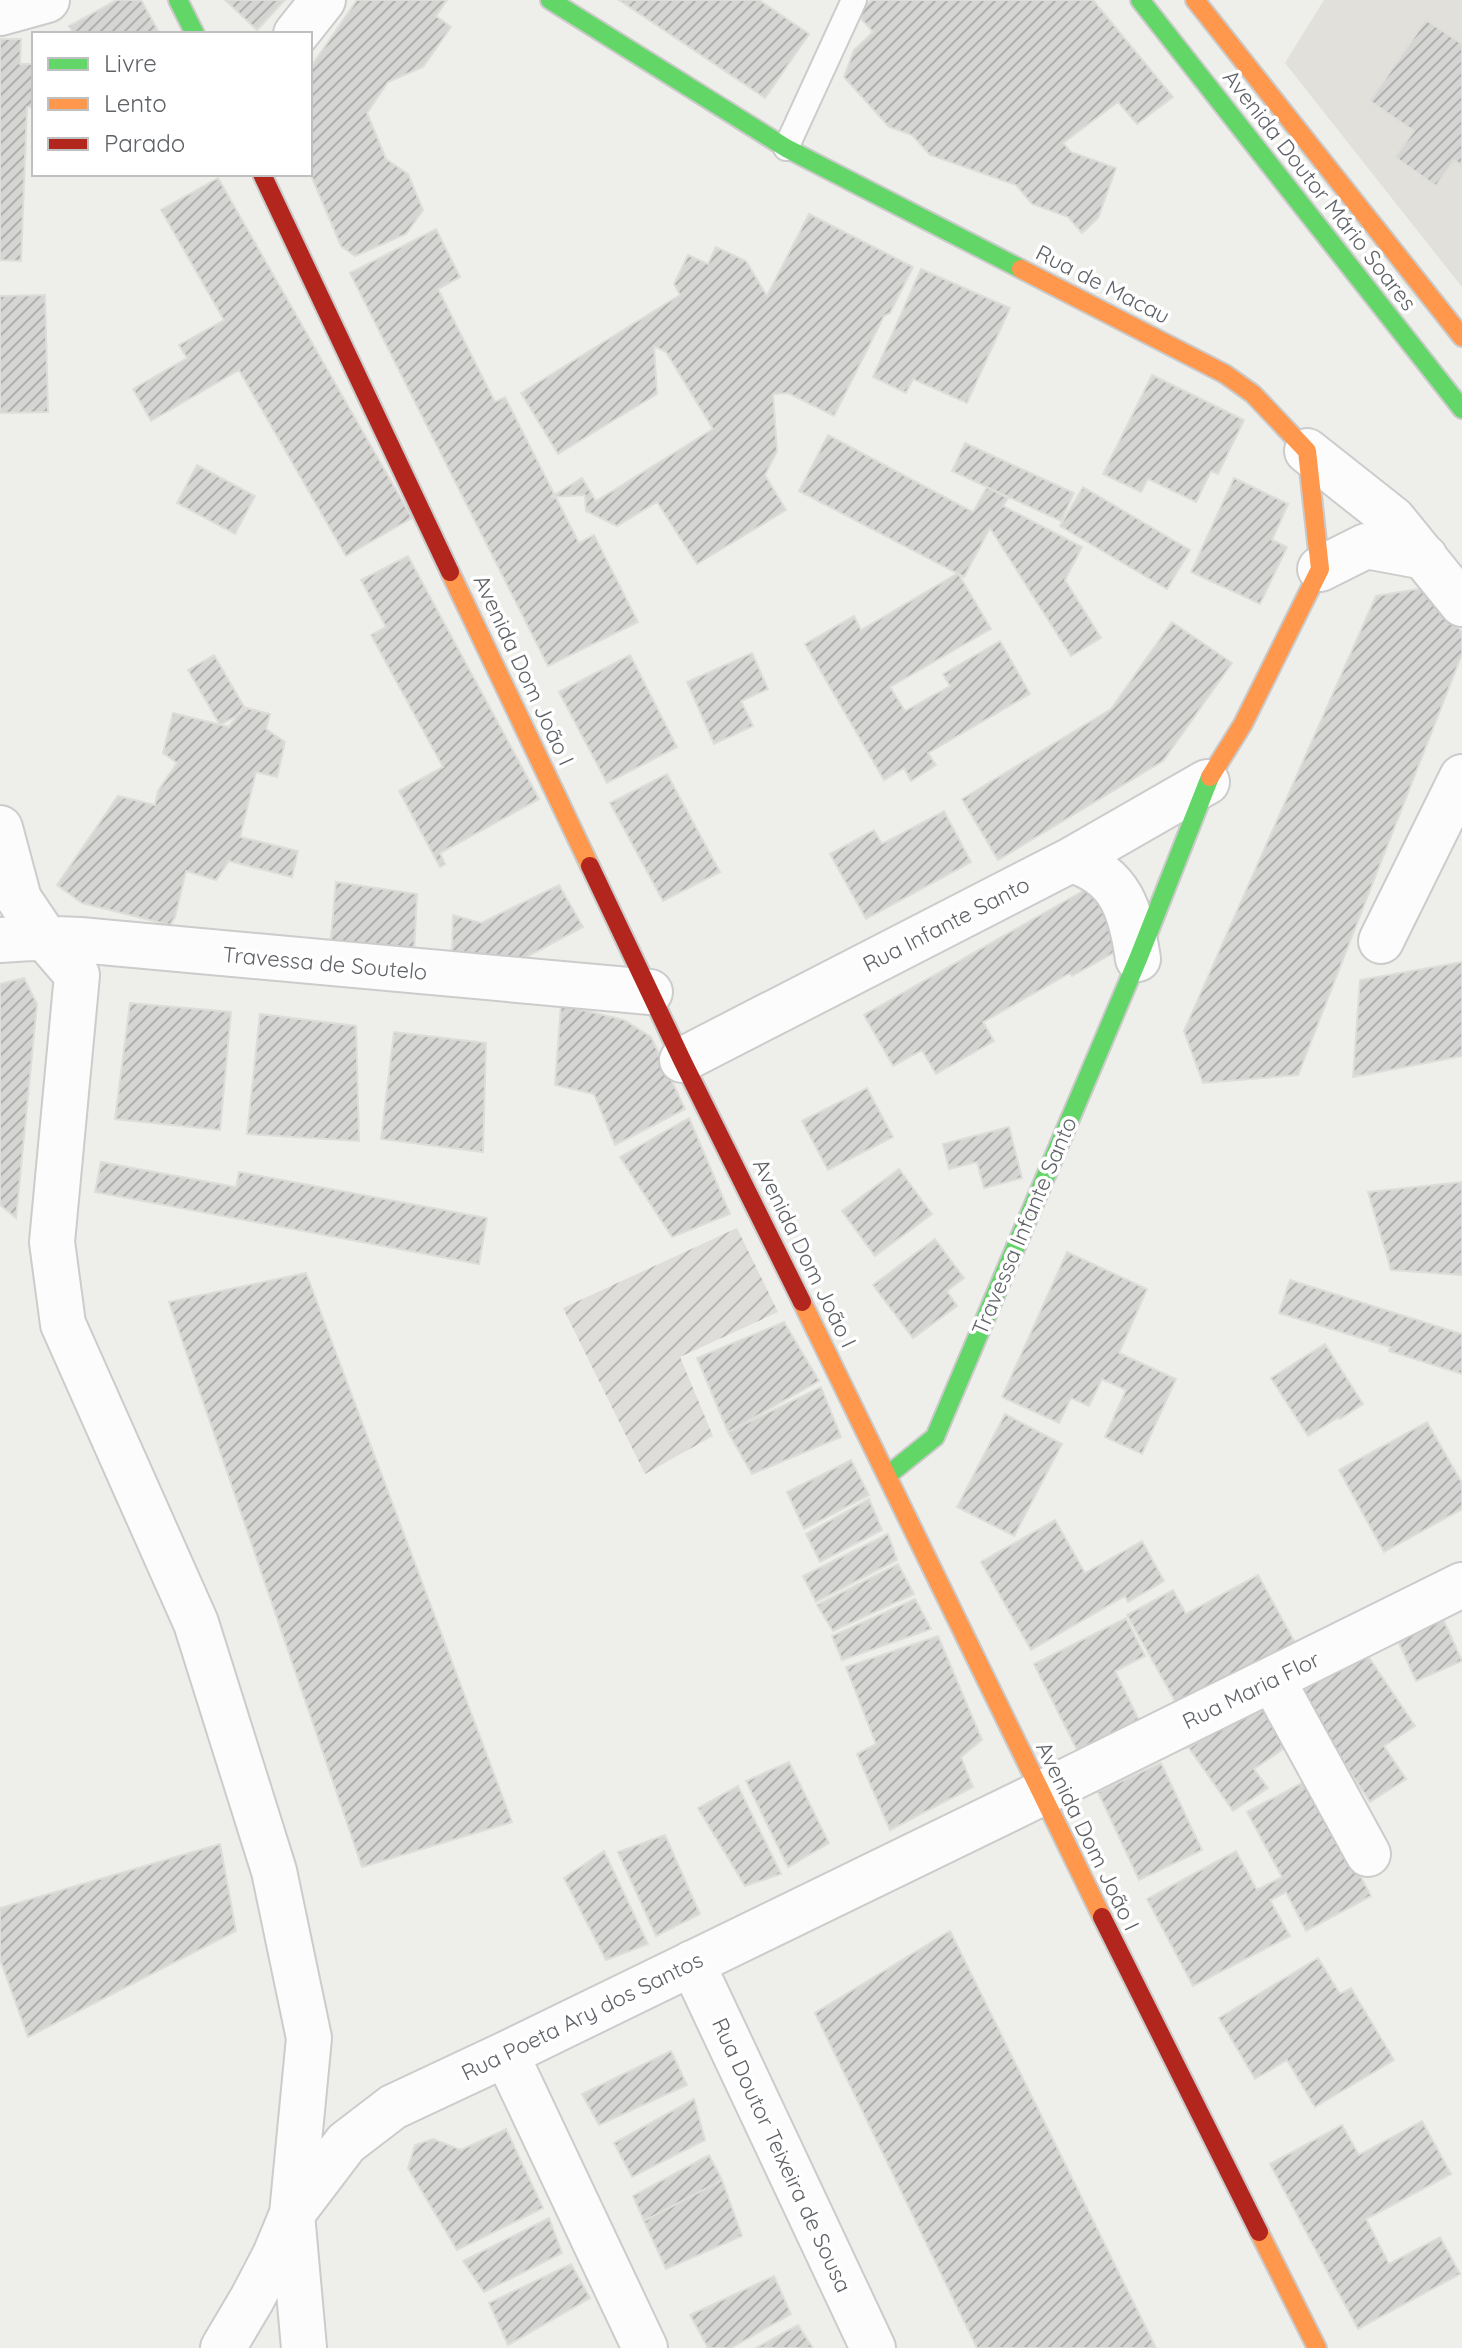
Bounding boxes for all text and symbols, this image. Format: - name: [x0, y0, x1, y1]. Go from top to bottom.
- legend: [32, 32, 312, 176]
- text: Livre: [104, 48, 157, 78]
- street label: Avenida Doutor Mário Soares: [1217, 64, 1423, 316]
- text: Lento: [104, 88, 167, 118]
- text: Parado: [104, 128, 185, 158]
- street label: Rua de Macau: [1031, 238, 1175, 330]
- street label: Avenida Dom João I: [468, 570, 580, 770]
- street label: Rua Infante Santo: [858, 870, 1034, 978]
- street label: Travessa de Soutelo: [222, 940, 428, 986]
- street label: Travessa Infante Santo: [965, 1113, 1083, 1339]
- street label: Avenida Dom João I: [747, 1154, 863, 1352]
- street label: Rua Maria Flor: [1178, 1644, 1325, 1735]
- street label: Avenida Dom João I: [1030, 1737, 1146, 1935]
- street label: Rua Poeta Ary dos Santos: [457, 1945, 707, 2087]
- street label: Rua Doutor Teixeira de Sousa: [706, 2013, 858, 2297]

